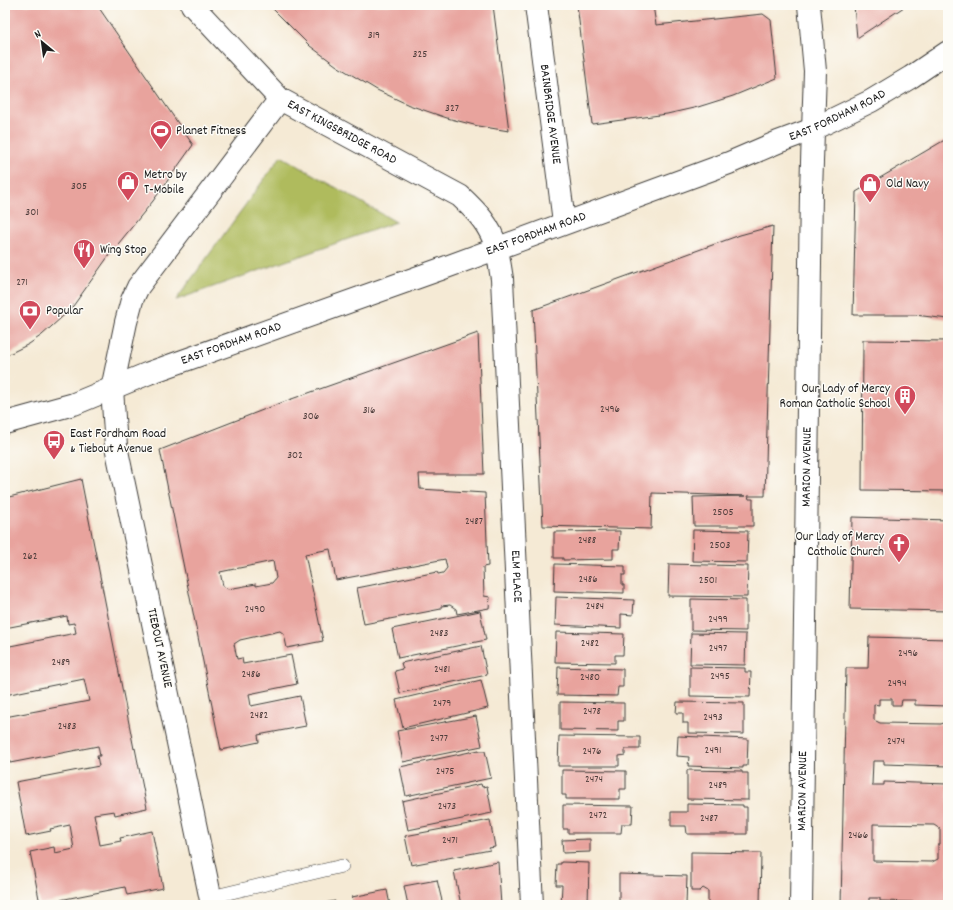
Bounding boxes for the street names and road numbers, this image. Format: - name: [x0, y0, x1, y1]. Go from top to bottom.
- street label: BAINBRIDGE AVENUE: [534, 63, 566, 165]
- street label: EAST FORDHAM ROAD: [786, 84, 890, 147]
- street label: EAST KINGSBRIDGE ROAD: [284, 95, 400, 170]
- street label: EAST FORDHAM ROAD: [483, 207, 589, 261]
- street label: EAST FORDHAM ROAD: [178, 317, 284, 370]
- street label: MARION AVENUE: [797, 427, 817, 507]
- street label: ELM PLACE: [505, 550, 527, 603]
- street label: TIEBOUT AVENUE: [141, 606, 177, 690]
- street label: MARION AVENUE: [793, 751, 813, 831]

